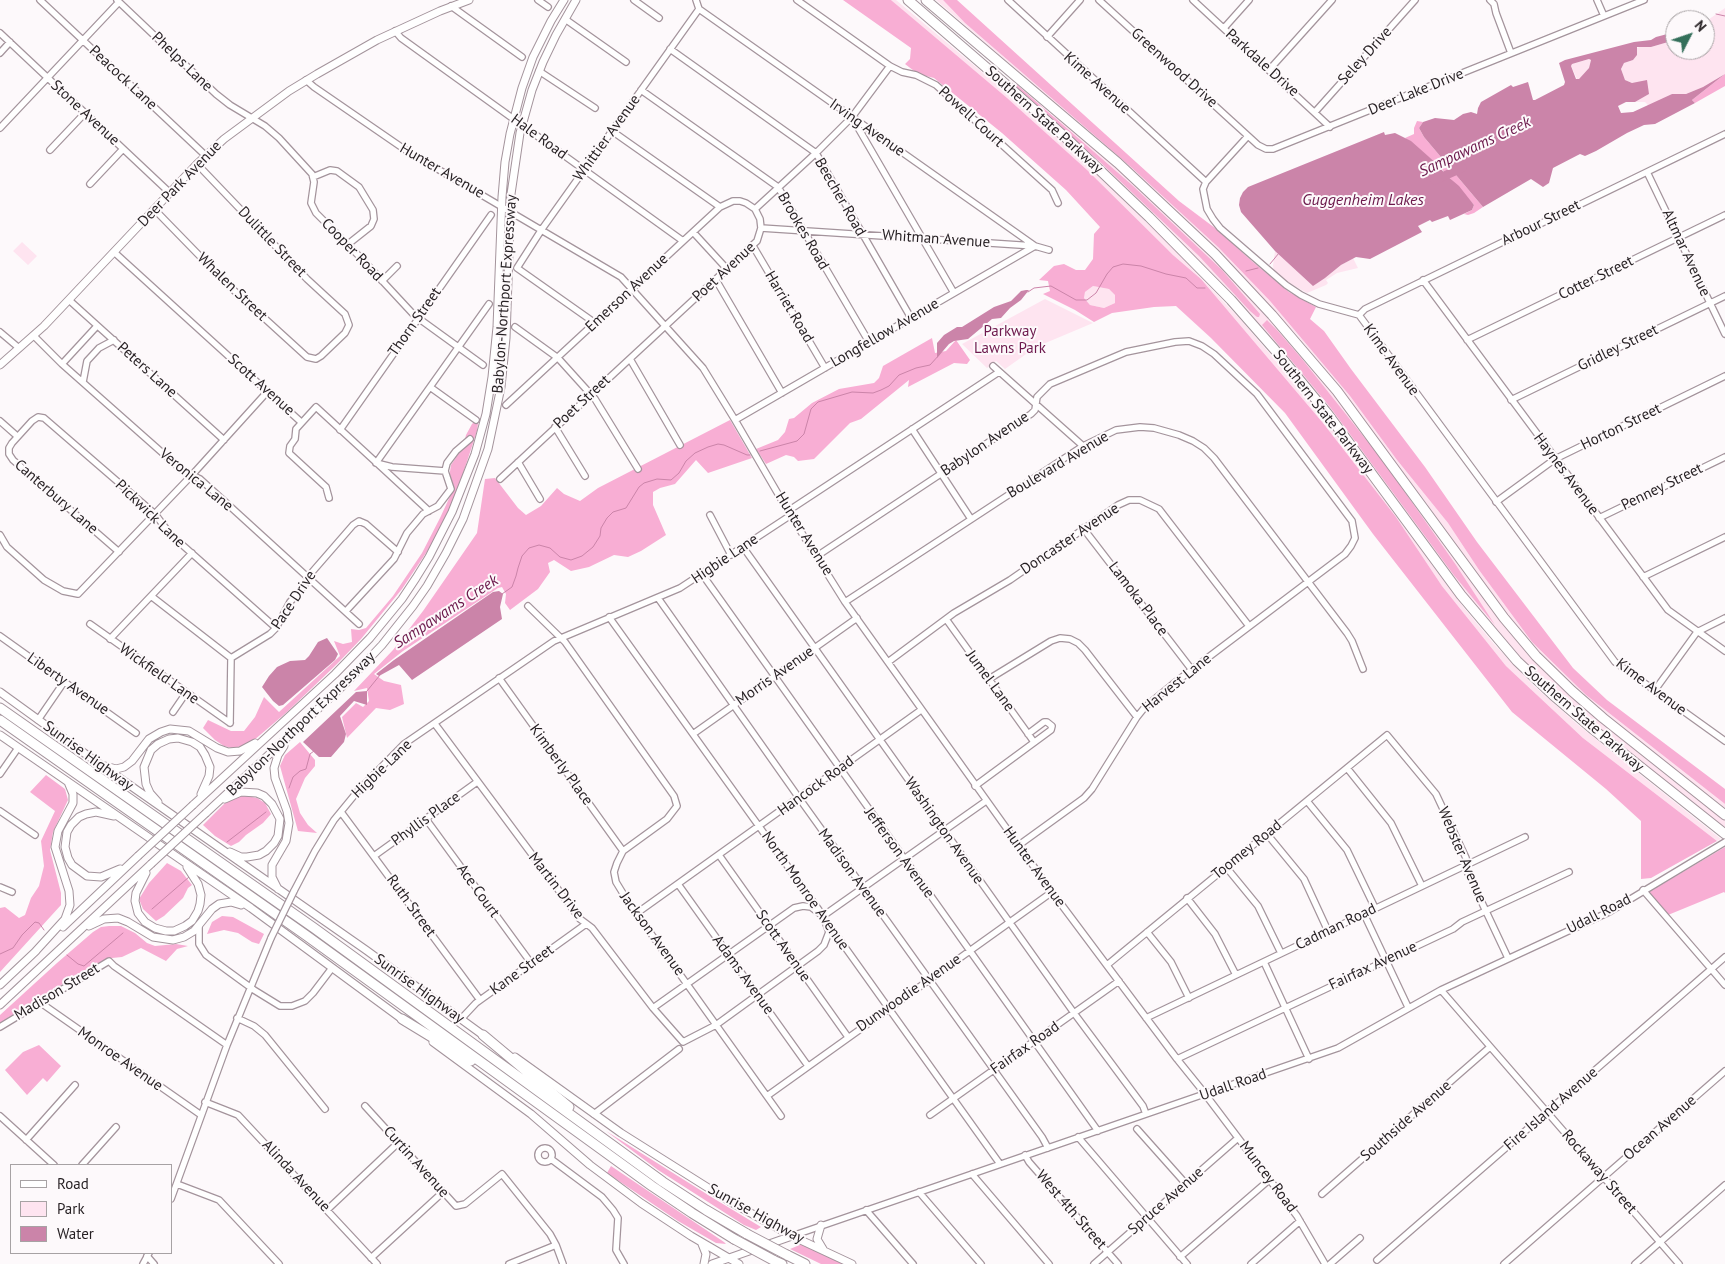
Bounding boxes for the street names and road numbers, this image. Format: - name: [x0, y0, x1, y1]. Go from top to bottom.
- street label: Seley Drive: [1334, 23, 1396, 89]
- street label: Greenwood Drive: [1127, 24, 1221, 112]
- street label: Parkdale Drive: [1222, 25, 1302, 101]
- street label: Phelps Lane: [148, 29, 216, 95]
- street label: Peacock Lane: [85, 42, 161, 114]
- street label: Kime Avenue: [1060, 48, 1134, 118]
- street label: Southern State Parkway: [981, 62, 1107, 178]
- street label: Deer Lake Drive: [1366, 65, 1466, 119]
- street label: Stone Avenue: [47, 77, 123, 149]
- street label: Powell Court: [935, 83, 1007, 151]
- street label: Whittier Avenue: [570, 91, 644, 185]
- street label: Irving Avenue: [826, 95, 908, 161]
- street label: Hale Road: [507, 111, 571, 163]
- street label: Deer Park Avenue: [134, 137, 226, 231]
- street label: Hunter Avenue: [396, 139, 488, 203]
- street label: Beecher Road: [810, 155, 870, 239]
- street label: Brookes Road: [774, 189, 832, 273]
- street label: Babylon-Northport Expressway: [489, 194, 521, 394]
- street label: Arbour Street: [1499, 196, 1583, 250]
- street label: Dulittle Street: [234, 203, 310, 281]
- street label: Altmar Avenue: [1658, 207, 1714, 299]
- street label: Cooper Road: [317, 215, 387, 285]
- street label: Whitman Avenue: [881, 226, 991, 252]
- street label: Poet Avenue: [689, 238, 759, 306]
- street label: Whalen Street: [193, 249, 271, 325]
- street label: Emerson Avenue: [582, 250, 672, 336]
- street label: Cotter Street: [1556, 252, 1636, 304]
- street label: Harriet Road: [761, 268, 817, 346]
- street label: Thorn Street: [385, 284, 445, 360]
- street label: Longfellow Avenue: [828, 295, 942, 371]
- street label: Kime Avenue: [1359, 321, 1423, 399]
- street label: Gridley Street: [1575, 321, 1661, 375]
- street label: Peters Lane: [113, 339, 181, 401]
- street label: Southern State Parkway: [1269, 346, 1377, 478]
- street label: Scott Avenue: [224, 350, 298, 420]
- street label: Poet Street: [550, 371, 614, 433]
- street label: Horton Street: [1578, 400, 1664, 454]
- street label: Babylon Avenue: [937, 408, 1033, 480]
- street label: Boulevard Avenue: [1004, 428, 1112, 502]
- street label: Haynes Avenue: [1529, 430, 1603, 518]
- street label: Veronica Lane: [156, 445, 236, 515]
- street label: Canterbury Lane: [11, 456, 101, 538]
- street label: Penney Street: [1618, 460, 1706, 514]
- street label: Pickwick Lane: [111, 476, 189, 552]
- street label: Hunter Avenue: [771, 489, 837, 579]
- street label: Doncaster Avenue: [1017, 499, 1123, 579]
- street label: Higbie Lane: [688, 530, 762, 588]
- street label: Lamoka Place: [1104, 558, 1172, 640]
- street label: Pace Drive: [268, 567, 320, 633]
- street label: Wickfield Lane: [116, 640, 202, 708]
- street label: Morris Avenue: [732, 642, 818, 710]
- street label: Jumel Lane: [962, 647, 1018, 715]
- street label: Babylon-Northport Expressway: [223, 648, 379, 800]
- street label: Liberty Avenue: [24, 649, 112, 719]
- street label: Harvest Lane: [1139, 650, 1215, 716]
- street label: Kime Avenue: [1612, 655, 1690, 719]
- street label: Southern State Parkway: [1521, 662, 1647, 776]
- street label: Sunrise Highway: [39, 717, 137, 795]
- street label: Kimberly Place: [526, 721, 596, 809]
- street label: Higbie Lane: [348, 736, 416, 802]
- street label: Hancock Road: [774, 752, 858, 820]
- street label: Washington Avenue: [900, 774, 988, 888]
- street label: Phyllis Place: [388, 788, 464, 850]
- street label: Jefferson Avenue: [860, 804, 938, 902]
- street label: Webster Avenue: [1434, 804, 1490, 906]
- street label: Toomey Road: [1208, 816, 1286, 884]
- street label: Hunter Avenue: [999, 823, 1069, 911]
- street label: Madison Avenue: [814, 825, 890, 921]
- street label: North Monroe Avenue: [757, 828, 853, 954]
- street label: Martin Drive: [524, 849, 588, 923]
- street label: Ace Court: [453, 861, 503, 921]
- street label: Ruth Street: [382, 871, 440, 941]
- street label: Jackson Avenue: [616, 889, 688, 979]
- street label: Udall Road: [1564, 890, 1634, 938]
- street label: Cadman Road: [1293, 900, 1379, 954]
- street label: Scott Avenue: [752, 907, 814, 985]
- street label: Adams Avenue: [708, 932, 778, 1018]
- street label: Fairfax Avenue: [1326, 938, 1420, 994]
- street label: Kane Street: [487, 941, 557, 999]
- street label: Sunrise Highway: [370, 950, 468, 1028]
- street label: Dunwoodie Avenue: [853, 950, 965, 1036]
- street label: Madison Street: [11, 959, 103, 1025]
- street label: Fairfax Road: [987, 1018, 1063, 1078]
- street label: Monroe Avenue: [74, 1023, 166, 1095]
- street label: Fire Island Avenue: [1501, 1063, 1601, 1155]
- street label: Udall Road: [1197, 1065, 1269, 1105]
- street label: Southside Avenue: [1357, 1077, 1455, 1165]
- street label: Ocean Avenue: [1620, 1091, 1700, 1165]
- street label: Curtin Avenue: [379, 1122, 453, 1202]
- street label: Rockaway Street: [1558, 1126, 1640, 1218]
- street label: Alinda Avenue: [258, 1136, 334, 1216]
- street label: Muncey Road: [1235, 1138, 1301, 1216]
- street label: Spruce Avenue: [1125, 1163, 1207, 1239]
- street label: West 4th Street: [1032, 1167, 1110, 1253]
- street label: Sunrise Highway: [705, 1180, 807, 1248]

